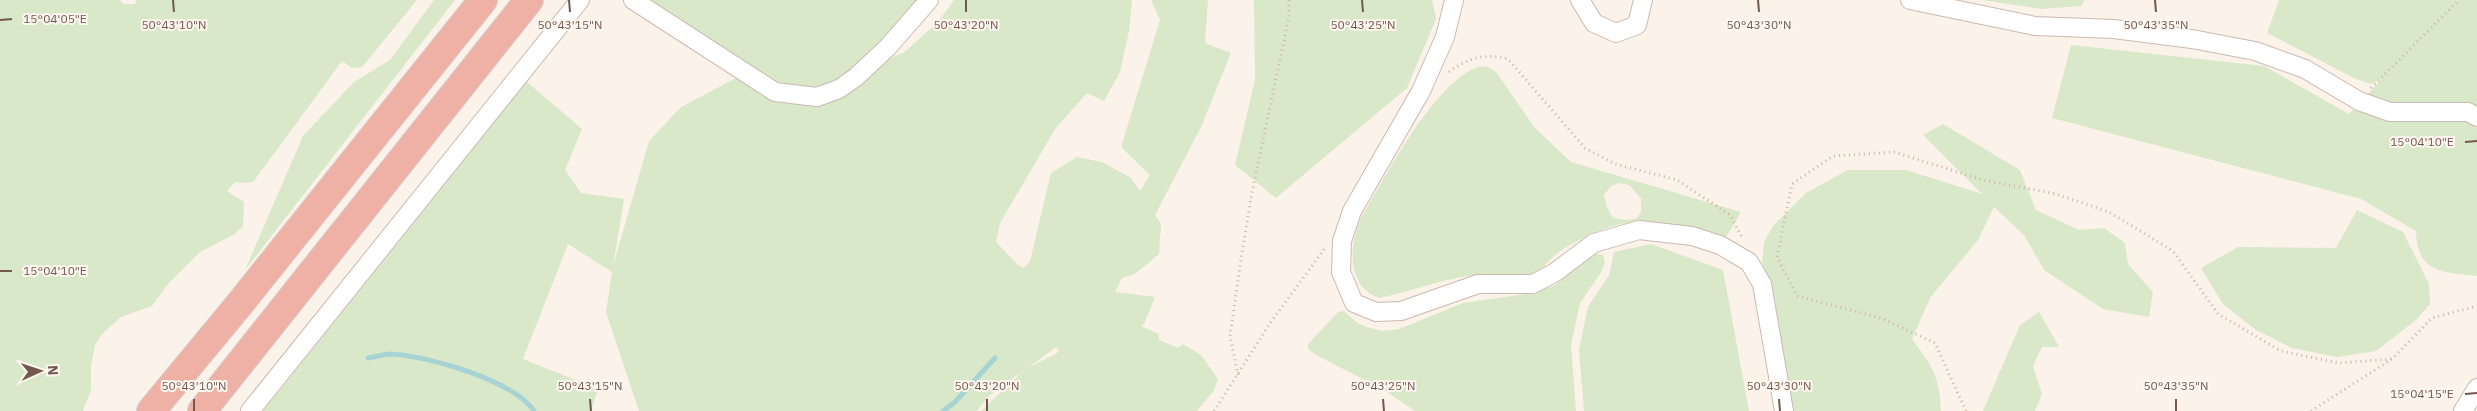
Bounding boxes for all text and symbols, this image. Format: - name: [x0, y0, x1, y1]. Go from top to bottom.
- text: 15°04'05"E: [23, 11, 87, 26]
- text: 50°43'10"N: [141, 17, 207, 32]
- text: 50°43'15"N: [537, 17, 603, 32]
- text: 50°43'20"N: [933, 17, 999, 32]
- text: 50°43'25"N: [1330, 17, 1396, 32]
- text: 50°43'30"N: [1726, 17, 1792, 32]
- text: 50°43'35"N: [2123, 17, 2189, 32]
- text: 15°04'10"E: [2390, 134, 2454, 149]
- text: 15°04'10"E: [23, 263, 87, 278]
- north arrow: [15, 346, 65, 396]
- text: N: [44, 365, 62, 376]
- text: 50°43'10"N: [161, 378, 227, 393]
- text: 50°43'15"N: [557, 378, 623, 393]
- text: 50°43'20"N: [954, 378, 1020, 393]
- text: 50°43'25"N: [1350, 378, 1416, 393]
- text: 50°43'30"N: [1746, 378, 1812, 393]
- text: 50°43'35"N: [2143, 378, 2209, 393]
- text: 15°04'15"E: [2390, 386, 2454, 401]

